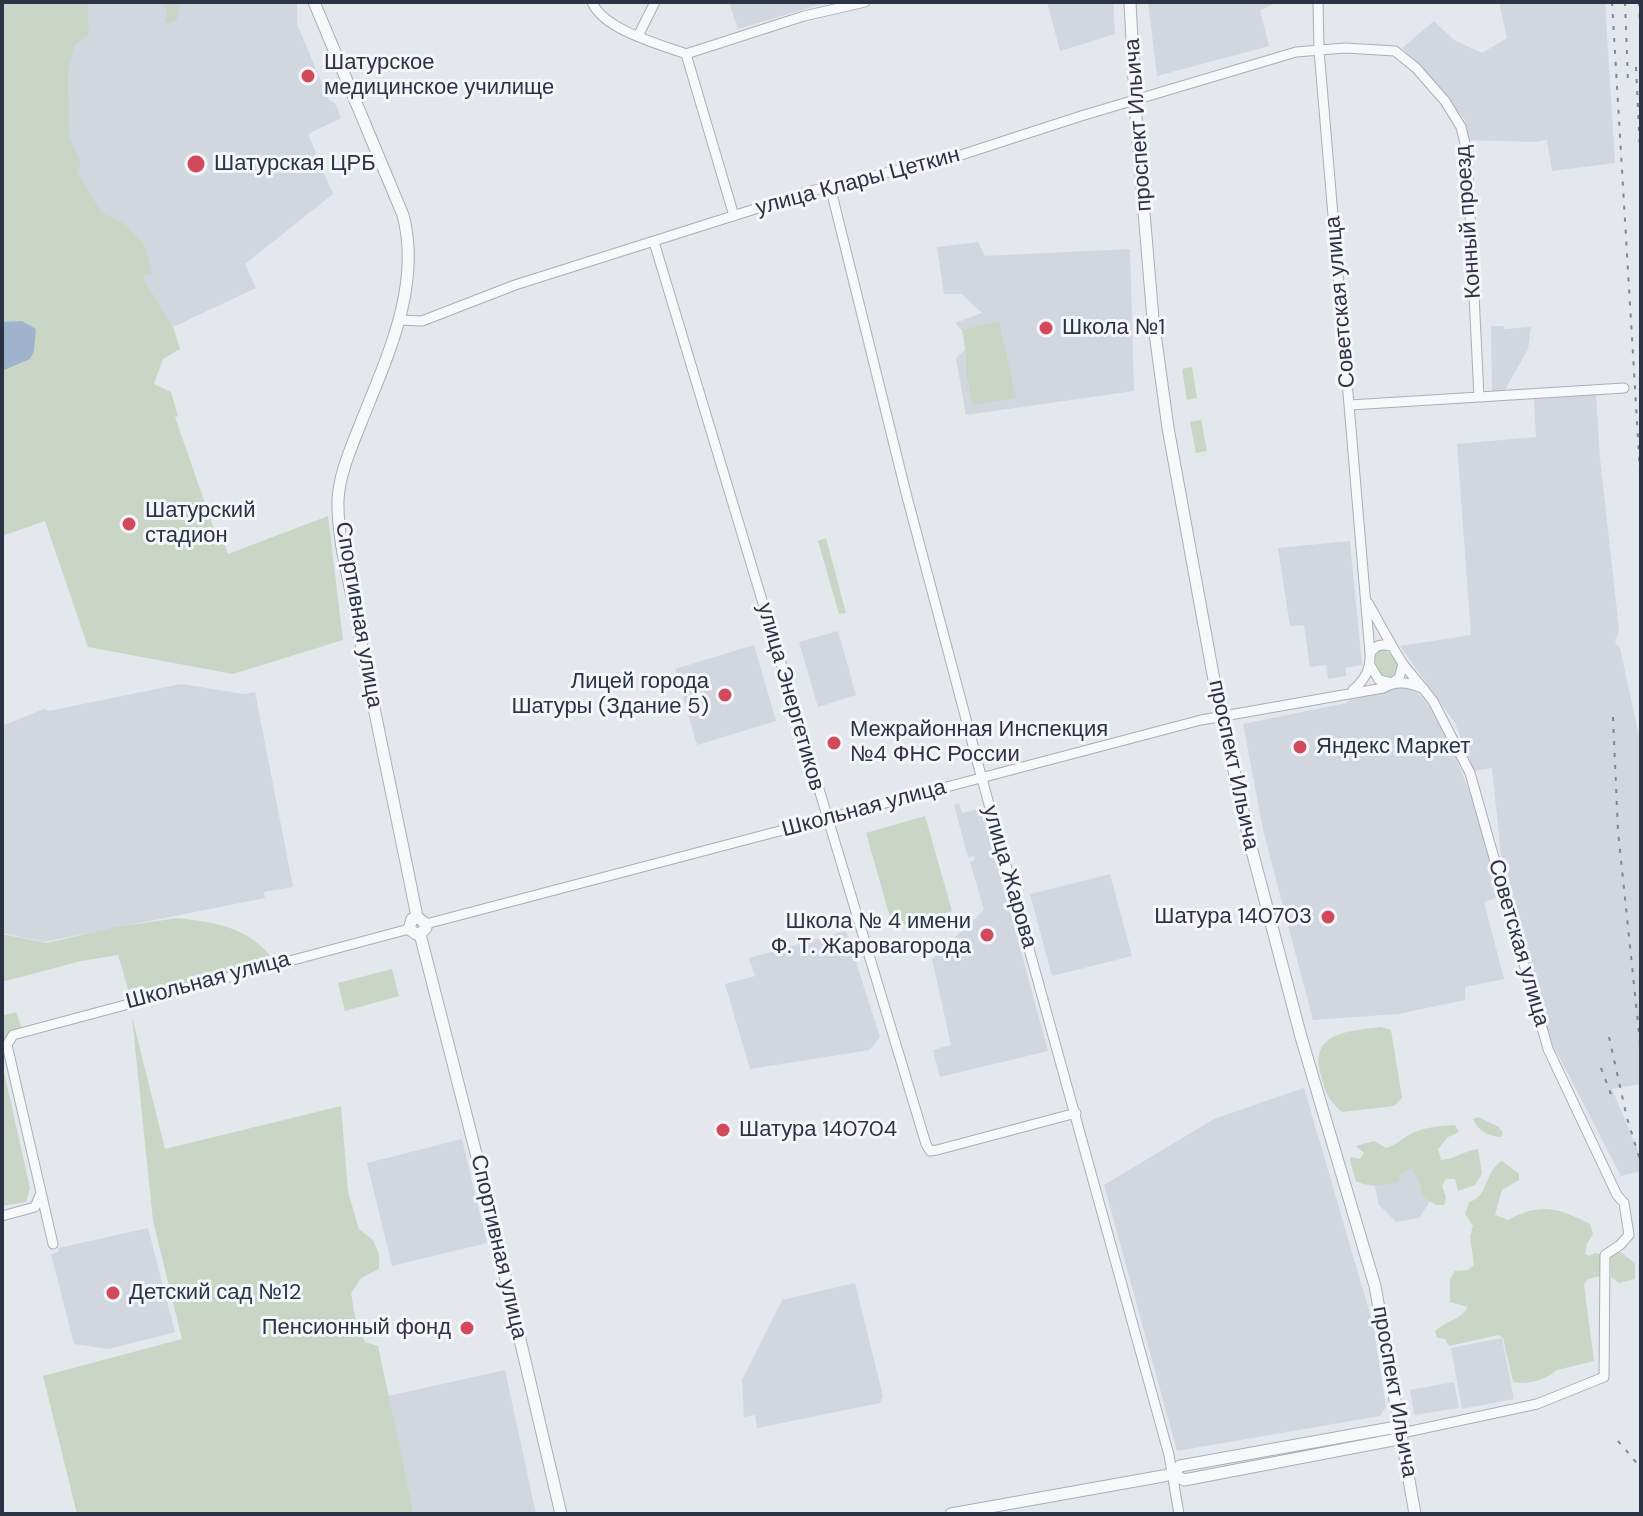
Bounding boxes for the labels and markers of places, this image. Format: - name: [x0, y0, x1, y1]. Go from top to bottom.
- place label: Шатурское медицинское училище: [324, 50, 554, 102]
- marker: Шатурское медицинское училище: [299, 67, 317, 85]
- place label: Шатурская ЦРБ: [214, 151, 376, 177]
- marker: Шатурская ЦРБ: [185, 153, 207, 175]
- place label: Школа №1: [1062, 315, 1165, 341]
- marker: Школа №1: [1037, 319, 1055, 337]
- place label: Шатурский стадион: [145, 498, 255, 550]
- marker: Шатурский стадион: [120, 515, 138, 533]
- place label: Лицей города Шатуры (Здание 5): [511, 669, 709, 720]
- marker: Лицей города Шатуры (Здание 5): [716, 686, 734, 704]
- place label: Межрайонная Инспекция №4 ФНС России: [850, 717, 1108, 768]
- marker: Межрайонная Инспекция №4 ФНС России: [825, 734, 843, 752]
- place label: Яндекс Маркет: [1316, 734, 1470, 760]
- marker: Яндекс Маркет: [1291, 738, 1309, 756]
- place label: Шатура 140703: [1154, 904, 1312, 930]
- marker: Шатура 140703: [1319, 908, 1337, 926]
- place label: Школа № 4 имени Ф. Т. Жаровагорода: [771, 909, 971, 960]
- marker: Школа № 4 имени Ф. Т. Жаровагорода: [978, 926, 996, 944]
- place label: Шатура 140704: [739, 1117, 897, 1143]
- marker: Шатура 140704: [714, 1121, 732, 1139]
- place label: Детский сад №12: [129, 1280, 301, 1306]
- marker: Детский сад №12: [104, 1284, 122, 1302]
- place label: Пенсионный фонд: [262, 1315, 451, 1341]
- marker: Пенсионный фонд: [458, 1319, 476, 1337]

